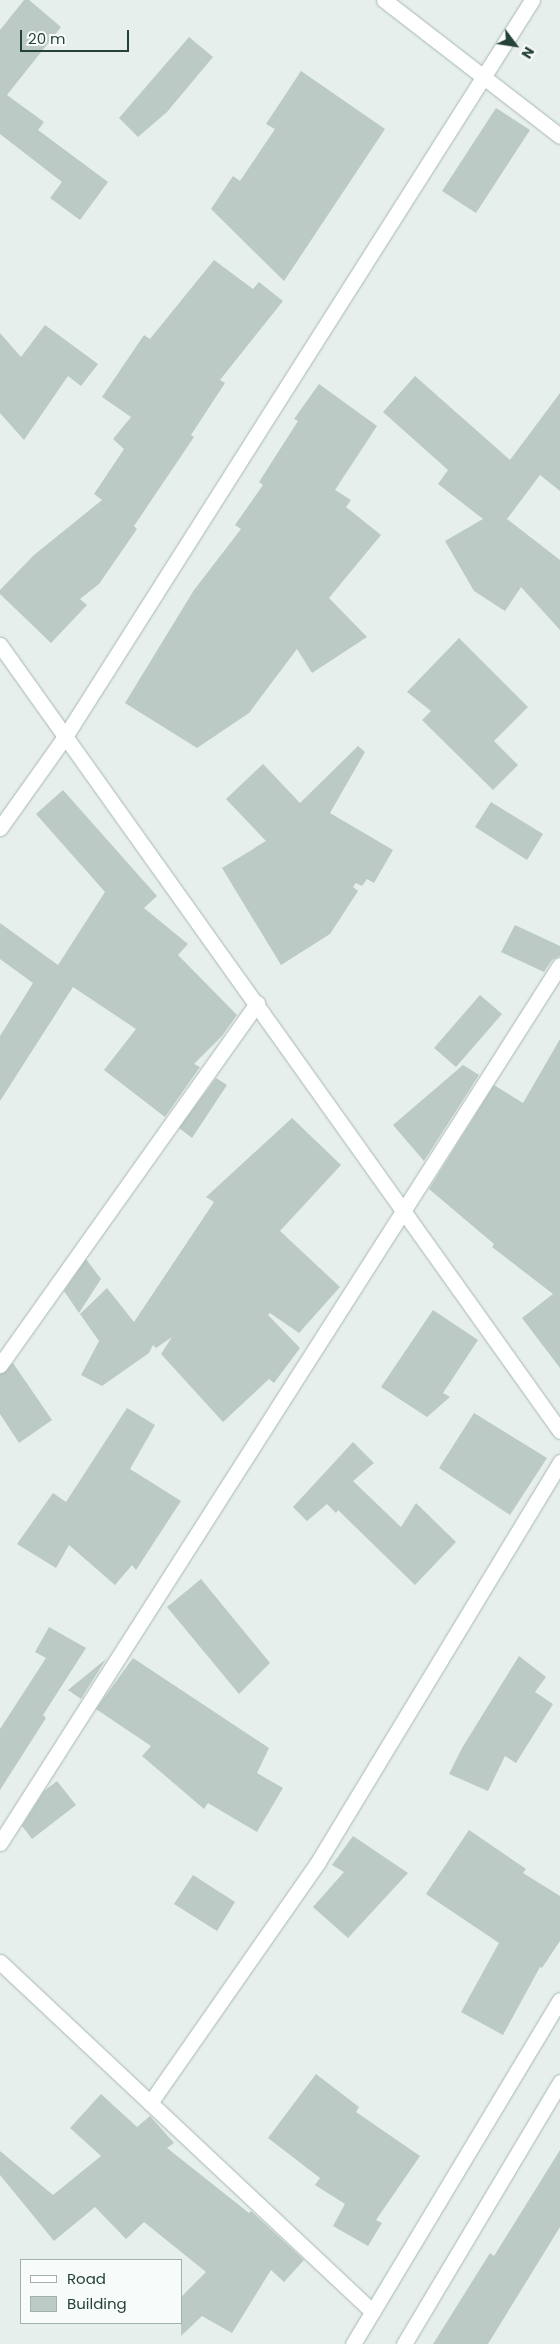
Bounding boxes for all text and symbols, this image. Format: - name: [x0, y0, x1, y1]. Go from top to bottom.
- scale bar: [22, 20, 131, 52]
- north arrow: [490, 20, 540, 70]
- text: 20 m: [28, 28, 66, 49]
- text: N: [517, 43, 539, 62]
- legend: [20, 2259, 182, 2324]
- text: Road: [67, 2268, 106, 2289]
- text: Building: [67, 2293, 127, 2314]

